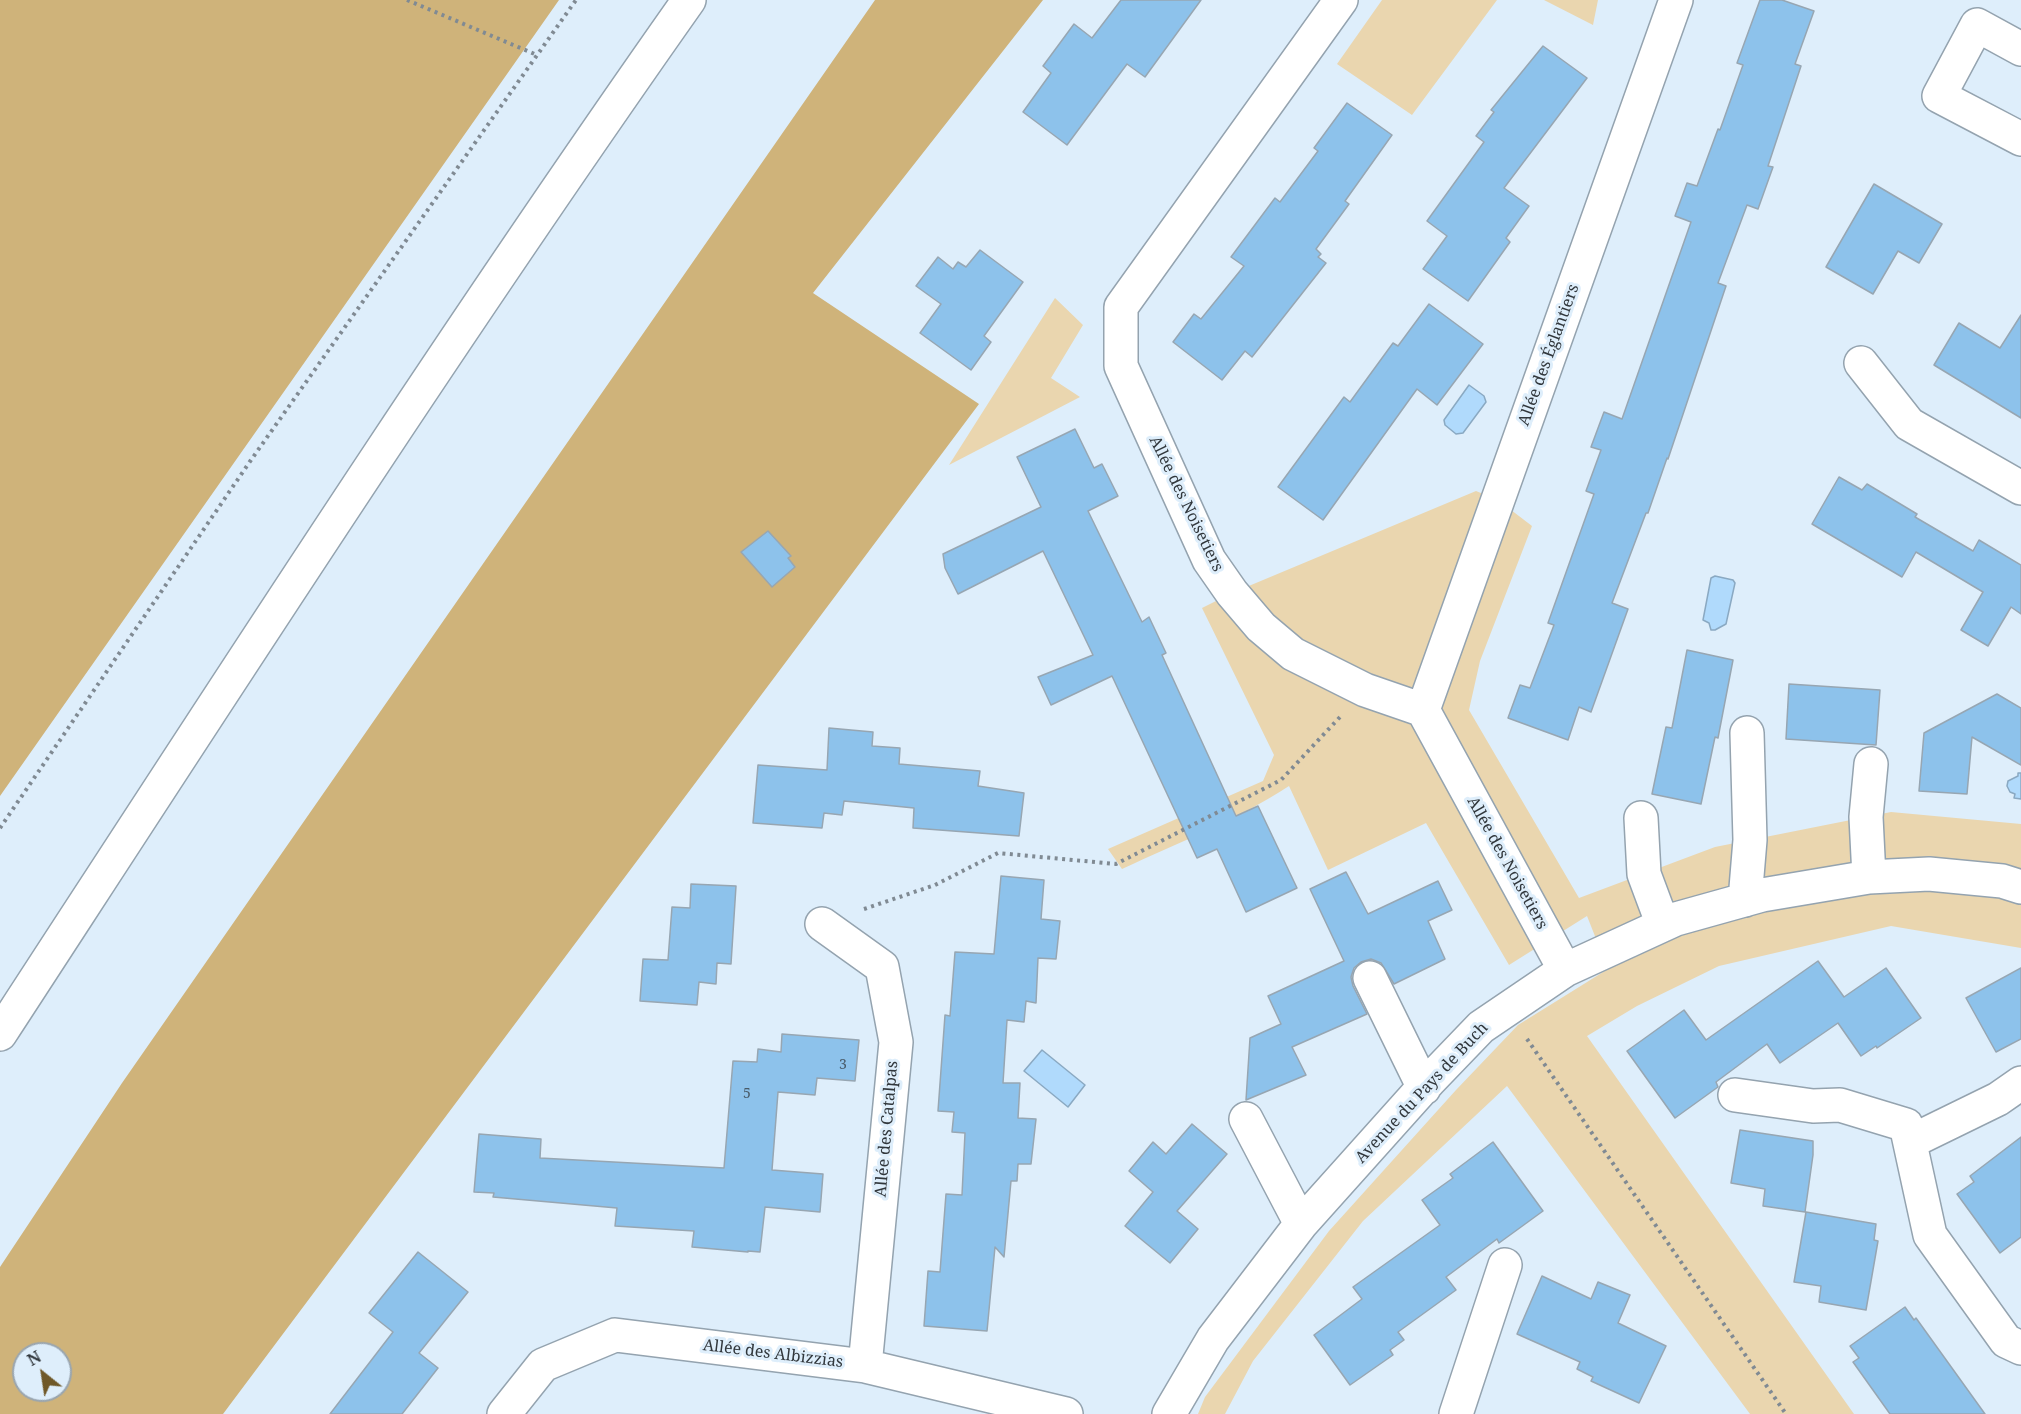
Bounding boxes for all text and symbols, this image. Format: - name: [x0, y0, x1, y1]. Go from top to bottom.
- street label: Allée des Églantiers: [1514, 282, 1584, 428]
- street label: Allée des Noisetiers: [1145, 433, 1227, 575]
- street label: Allée des Noisetiers: [1463, 793, 1551, 933]
- street label: Avenue du Pays de Buch: [1352, 1019, 1492, 1167]
- house number: 3: [839, 1057, 847, 1073]
- street label: Allée des Catalpas: [871, 1060, 903, 1198]
- house number: 5: [743, 1086, 751, 1102]
- street label: Allée des Albizzias: [702, 1336, 844, 1372]
- north arrow: [12, 1342, 72, 1402]
- text: N: [23, 1345, 45, 1371]

